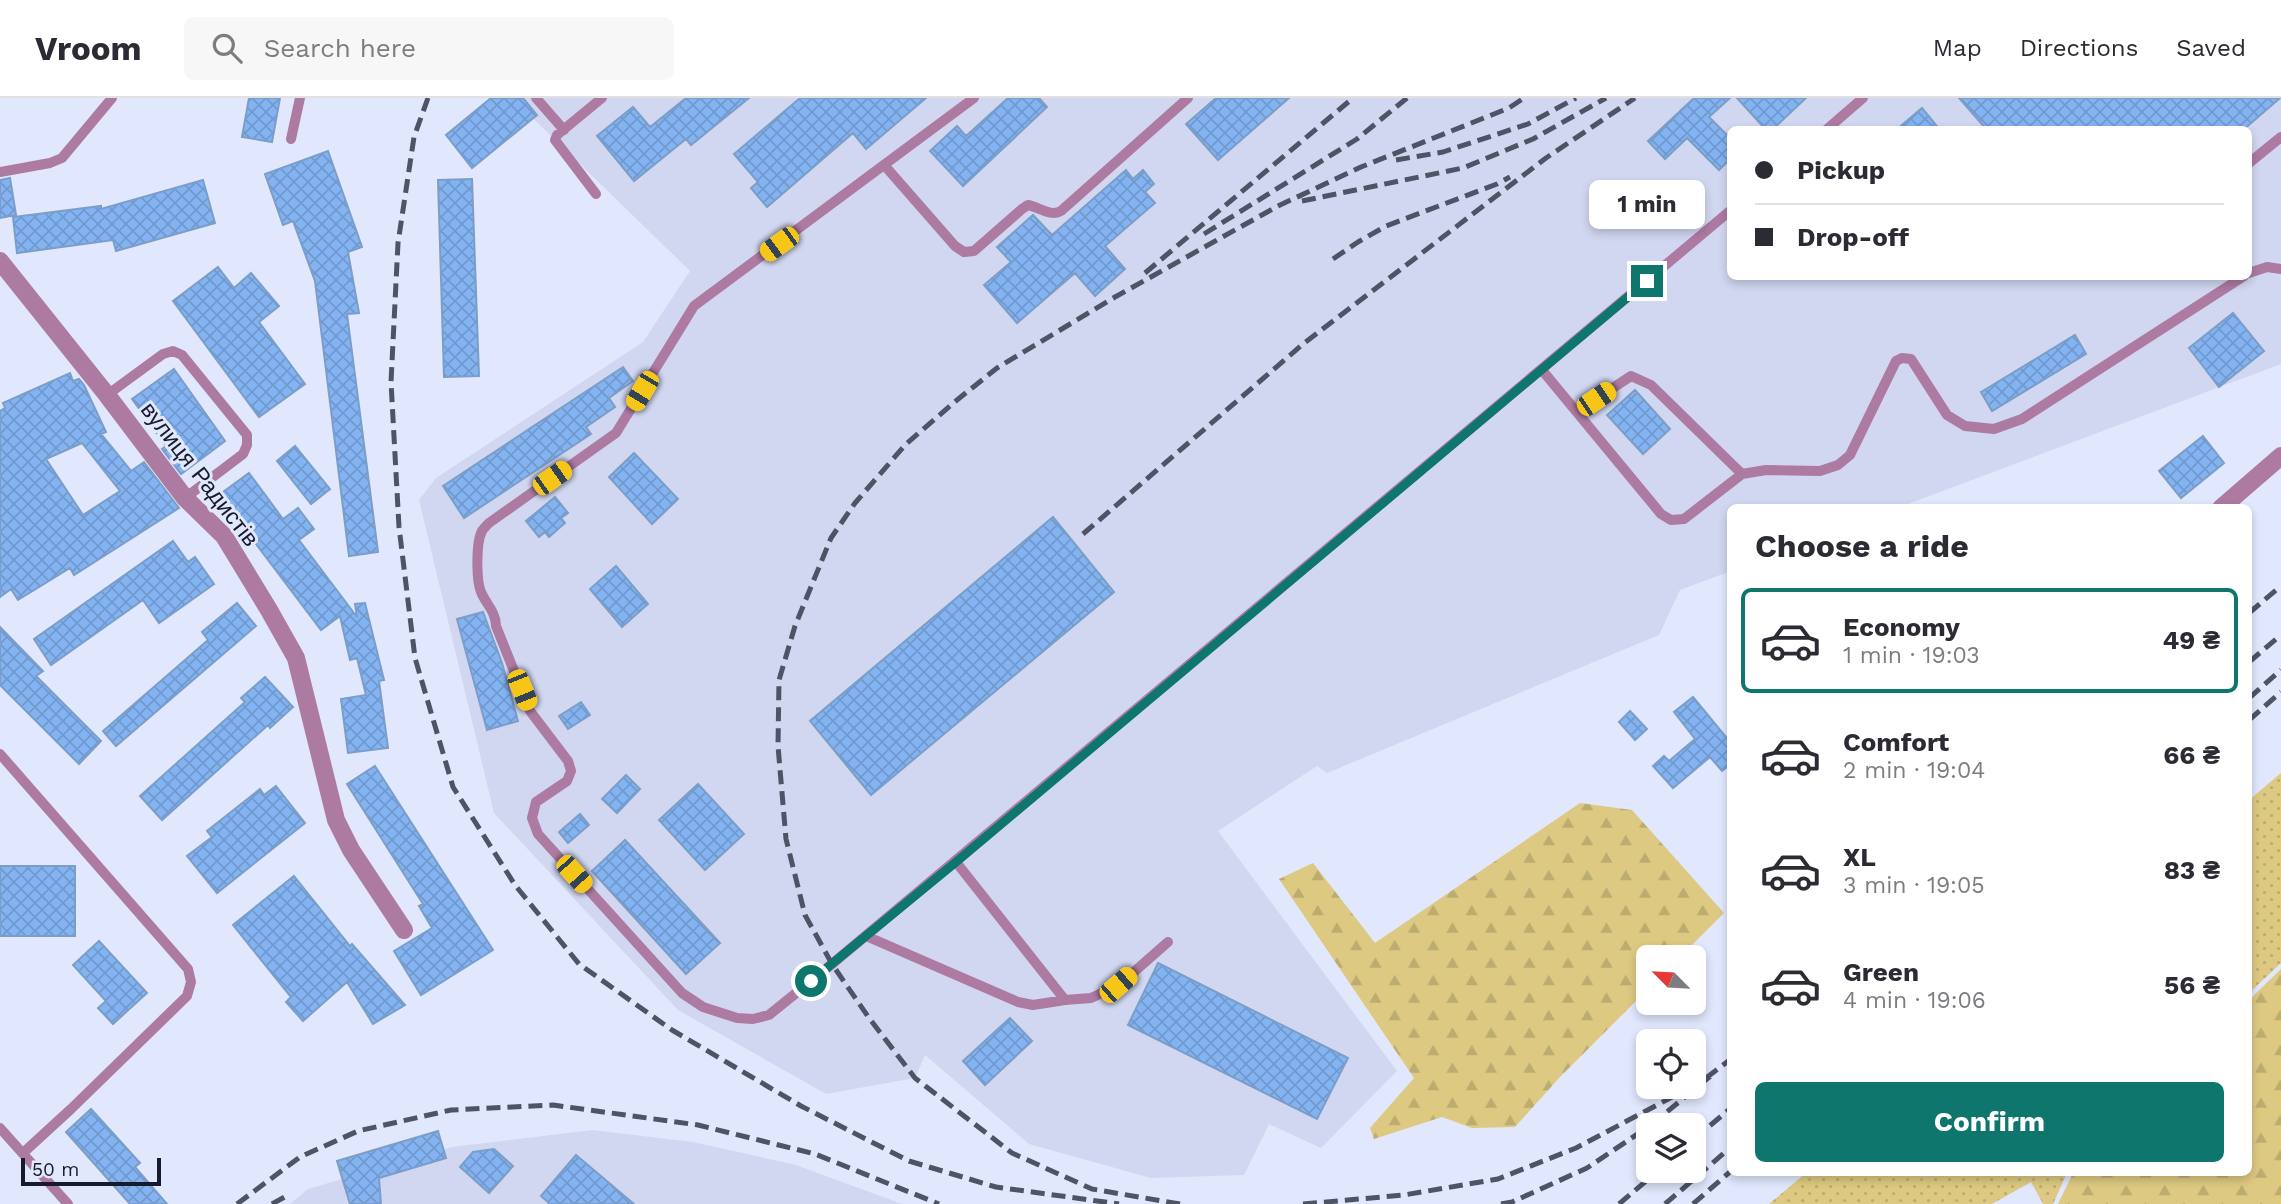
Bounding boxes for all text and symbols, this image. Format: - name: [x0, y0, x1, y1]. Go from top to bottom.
- search box: [184, 17, 674, 80]
- text: Vroom: [35, 29, 142, 68]
- icon: search: [208, 29, 246, 67]
- text: Search here: [264, 33, 416, 63]
- text: Map: [1933, 34, 1982, 62]
- text: Directions: [2020, 34, 2138, 62]
- text: Saved: [2176, 34, 2246, 62]
- text: Pickup: [1797, 155, 1885, 185]
- callout: 1 min: [1589, 180, 1705, 228]
- text: 1 min: [1617, 191, 1677, 218]
- text: Drop-off: [1797, 222, 1909, 252]
- car: [756, 223, 803, 265]
- route end: [1631, 265, 1663, 297]
- car: [623, 368, 662, 414]
- car: [1573, 379, 1620, 419]
- street label: вулиця Радистів: [135, 397, 264, 552]
- car: [529, 457, 576, 499]
- text: Choose a ride: [1755, 527, 1969, 565]
- icon: car: [1759, 609, 1822, 672]
- text: Economy: [1843, 612, 1960, 642]
- text: 49 ₴: [2162, 625, 2220, 655]
- text: 1 min · 19:03: [1843, 642, 1980, 669]
- car: [505, 667, 540, 713]
- icon: car: [1759, 724, 1822, 787]
- text: Comfort: [1843, 727, 1949, 757]
- text: 66 ₴: [2163, 740, 2220, 770]
- text: 2 min · 19:04: [1843, 757, 1985, 784]
- icon: car: [1759, 839, 1822, 902]
- text: XL: [1843, 842, 1876, 872]
- car: [553, 851, 596, 897]
- text: 83 ₴: [2164, 855, 2220, 885]
- text: 3 min · 19:05: [1843, 872, 1985, 899]
- north arrow: [1636, 945, 1706, 1015]
- map controls: [1636, 945, 1706, 1183]
- icon: car: [1759, 954, 1822, 1017]
- text: Green: [1843, 957, 1919, 987]
- car: [1096, 963, 1141, 1007]
- route start: [795, 965, 827, 997]
- text: 56 ₴: [2164, 970, 2220, 1000]
- text: 4 min · 19:06: [1843, 987, 1986, 1014]
- button: locate: [1636, 1029, 1706, 1099]
- button: Confirm: [1755, 1082, 2224, 1162]
- button: layers: [1636, 1113, 1706, 1183]
- scale bar: [21, 1155, 161, 1187]
- text: 50 m: [32, 1158, 79, 1181]

